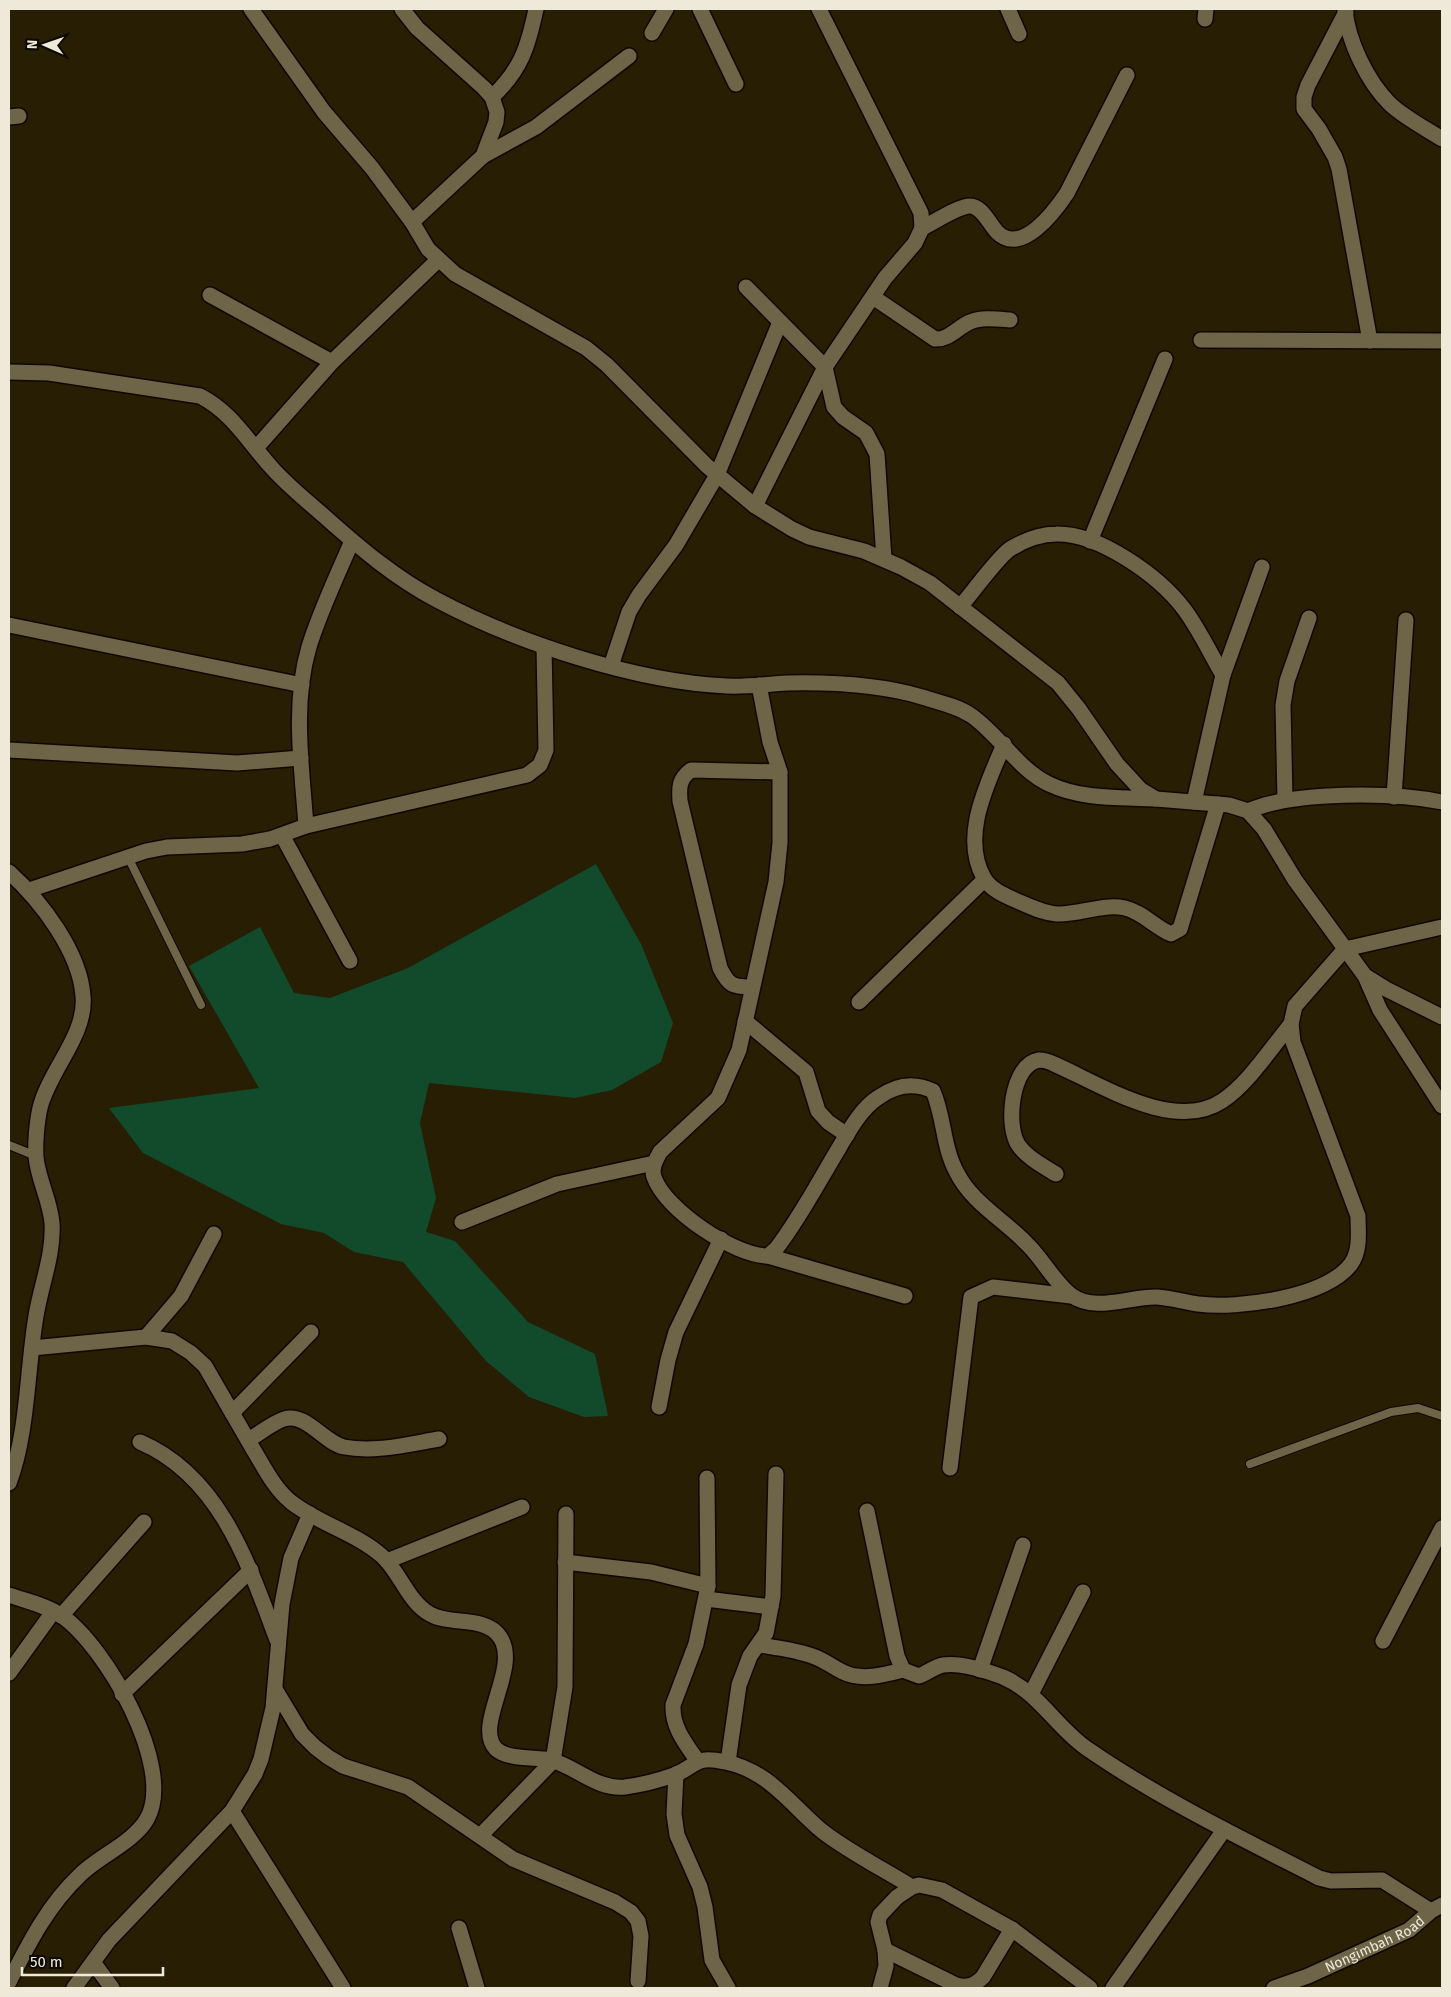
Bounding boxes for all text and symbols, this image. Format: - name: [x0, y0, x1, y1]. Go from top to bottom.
- north arrow: [20, 20, 70, 70]
- text: N: [24, 40, 41, 50]
- street label: Nongimbah Road: [1322, 1912, 1428, 1976]
- scale bar: [22, 1944, 164, 1976]
- text: 50 m: [30, 1953, 63, 1971]

